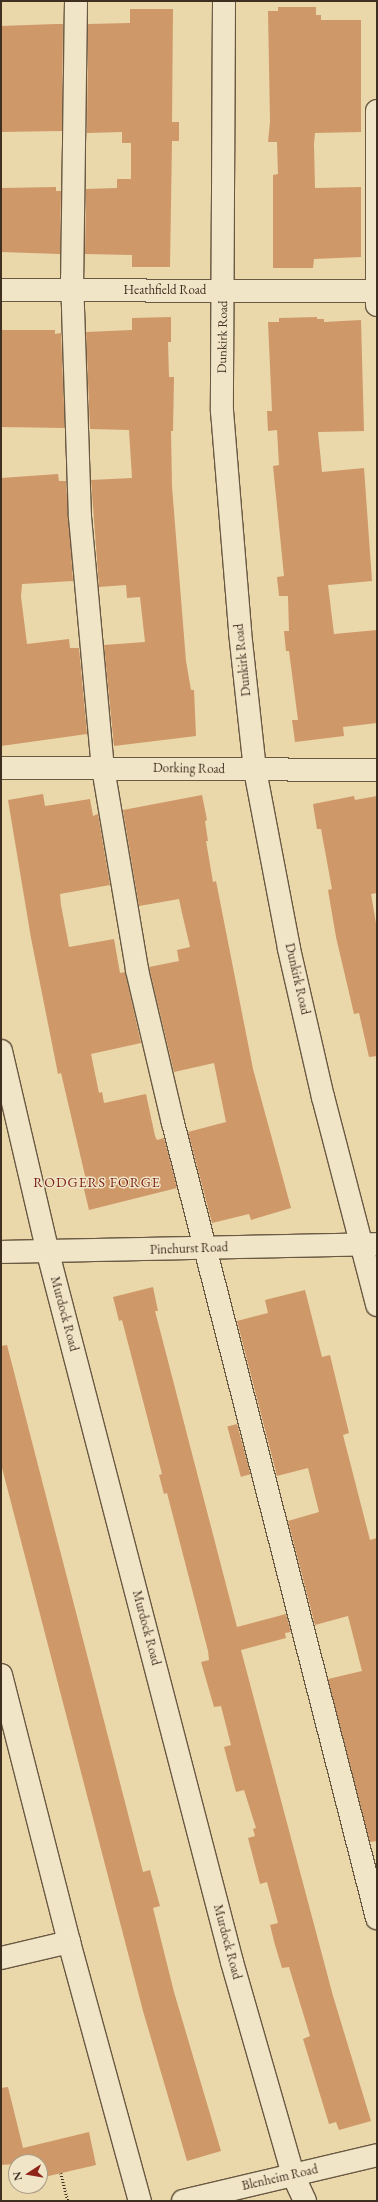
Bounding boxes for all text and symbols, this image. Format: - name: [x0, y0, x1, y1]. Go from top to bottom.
- street label: Heathfield Road: [124, 282, 206, 298]
- street label: Dunkirk Road: [215, 300, 231, 374]
- street label: Dunkirk Road: [231, 623, 255, 697]
- street label: Dorking Road: [153, 761, 225, 777]
- street label: Dunkirk Road: [281, 942, 313, 1016]
- district label: RODGERS FORGE: [33, 1174, 161, 1190]
- street label: Pinehurst Road: [150, 1240, 228, 1258]
- street label: Murdock Road: [46, 1275, 82, 1353]
- street label: Murdock Road: [128, 1589, 164, 1667]
- street label: Murdock Road: [209, 1903, 245, 1981]
- north arrow: [8, 2154, 48, 2194]
- street label: Blenheim Road: [240, 2162, 320, 2194]
- text: N: [9, 2170, 25, 2182]

